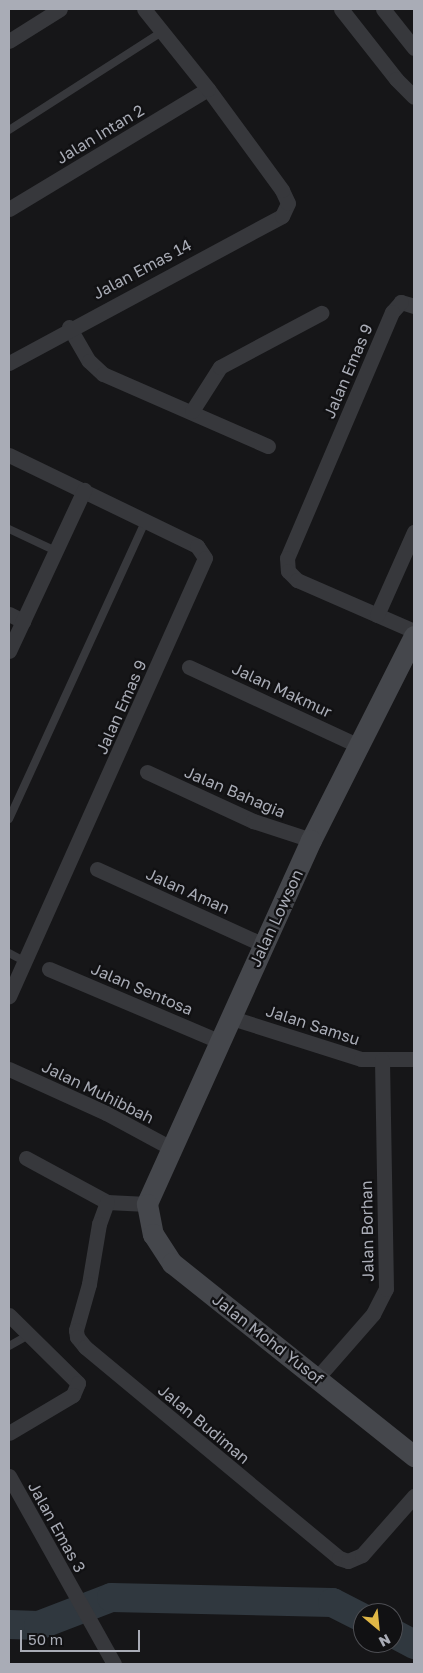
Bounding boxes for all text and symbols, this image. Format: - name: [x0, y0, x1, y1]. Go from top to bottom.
- street label: Jalan Intan 2: [53, 100, 147, 168]
- street label: Jalan Emas 14: [89, 235, 195, 303]
- street label: Jalan Emas 9: [319, 321, 377, 421]
- street label: Jalan Emas 9: [92, 657, 150, 757]
- street label: Jalan Makmur: [229, 659, 335, 721]
- street label: Jalan Bahagia: [182, 762, 288, 822]
- street label: Jalan Aman: [143, 864, 233, 918]
- street label: Jalan Lowson: [245, 866, 307, 970]
- street label: Jalan Sentosa: [88, 959, 196, 1019]
- street label: Jalan Samsu: [264, 1001, 362, 1049]
- street label: Jalan Muhibbah: [39, 1057, 157, 1127]
- street label: Jalan Borhan: [357, 1180, 377, 1282]
- street label: Jalan Mohd Yusof: [209, 1290, 327, 1388]
- street label: Jalan Budiman: [154, 1380, 254, 1468]
- street label: Jalan Emas 3: [24, 1478, 90, 1576]
- north arrow: [353, 1603, 403, 1653]
- scale bar: [22, 1620, 142, 1652]
- text: 50 m: [28, 1630, 63, 1648]
- text: N: [376, 1631, 394, 1651]

